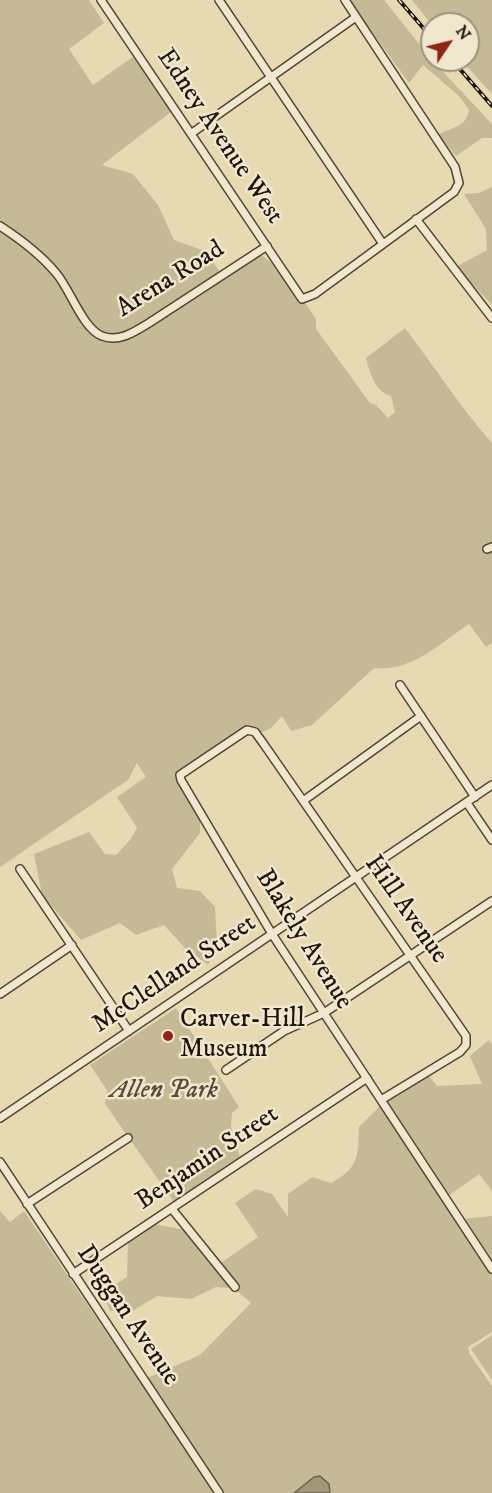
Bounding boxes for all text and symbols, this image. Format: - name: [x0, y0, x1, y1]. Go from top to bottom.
- north arrow: [420, 12, 480, 72]
- text: N: [451, 22, 475, 44]
- street label: Edney Avenue West: [149, 44, 289, 230]
- street label: Arena Road: [111, 235, 231, 325]
- street label: Hill Avenue: [356, 850, 454, 970]
- street label: Blakely Avenue: [248, 864, 358, 1016]
- street label: McClelland Street: [87, 909, 263, 1041]
- place label: Carver-Hill Museum: [180, 1005, 305, 1066]
- marker: Carver-Hill Museum: [161, 1029, 175, 1043]
- park label: Allen Park: [110, 1076, 218, 1108]
- street label: Benjamin Street: [131, 1100, 285, 1218]
- street label: Duggan Avenue: [69, 1240, 185, 1392]

